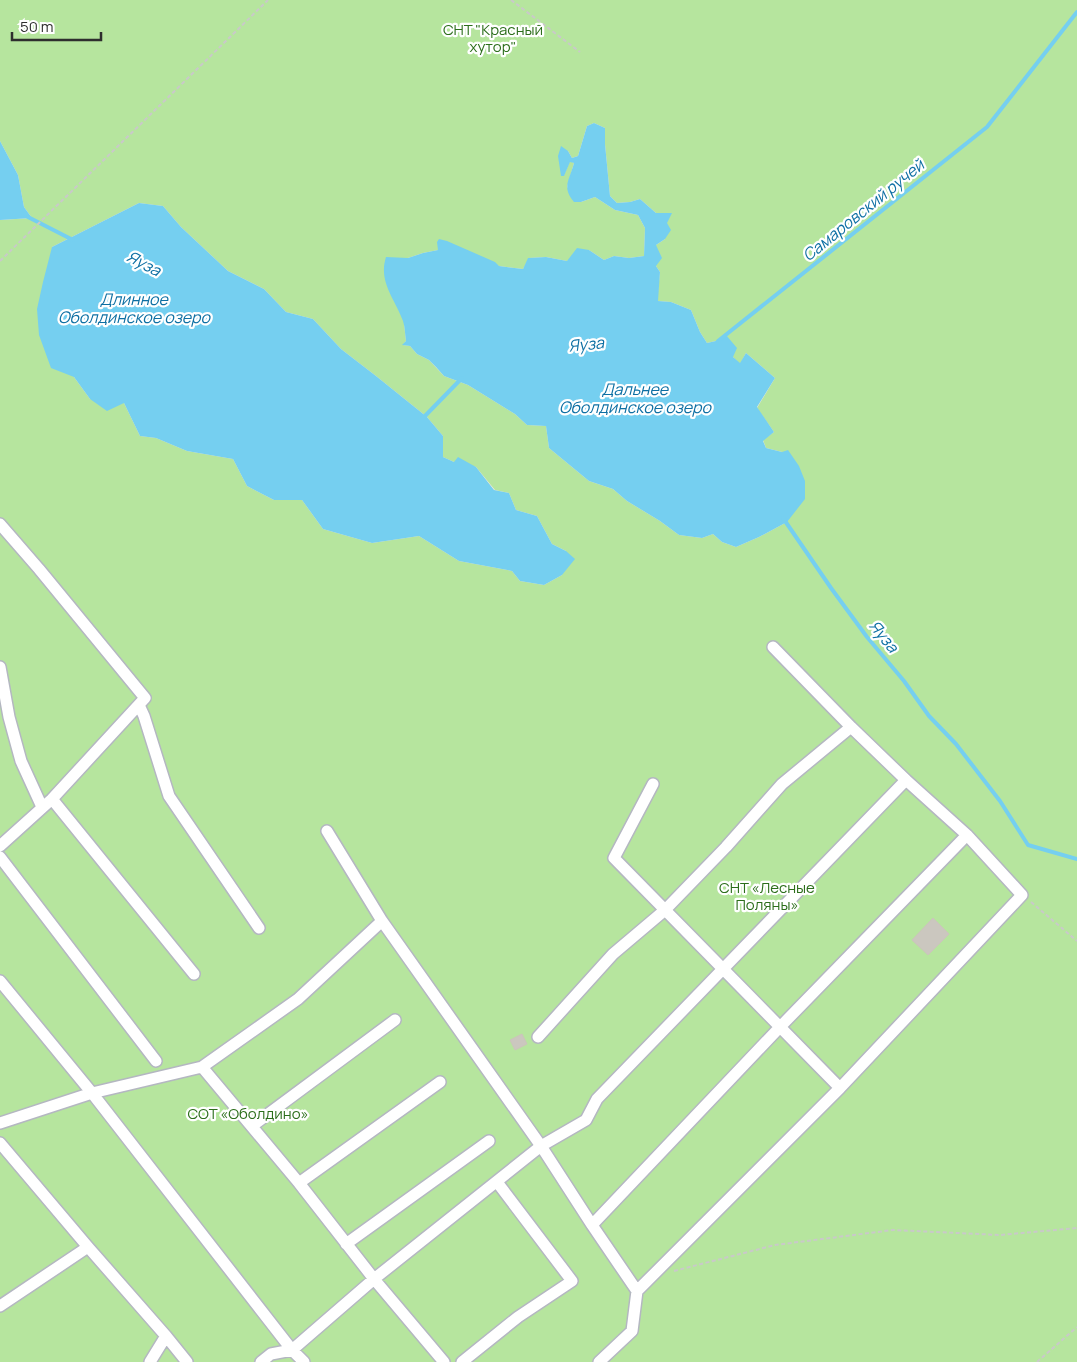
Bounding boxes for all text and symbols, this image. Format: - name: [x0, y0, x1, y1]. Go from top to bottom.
- scale bar: [12, 10, 101, 42]
- text: 50 m: [20, 16, 54, 37]
- park label: СНТ "Красный хутор": [443, 19, 543, 57]
- water label: Самаровский ручей: [798, 153, 930, 266]
- water label: Яуза: [123, 245, 166, 282]
- water label: Длинное Оболдинское озеро: [58, 288, 212, 328]
- water label: Яуза: [567, 331, 606, 357]
- water label: Дальнее Оболдинское озеро: [559, 378, 713, 418]
- water label: Яуза: [864, 615, 904, 658]
- park label: СНТ «Лесные Поляны»: [719, 877, 815, 915]
- park label: СОТ «Оболдино»: [187, 1103, 309, 1124]

